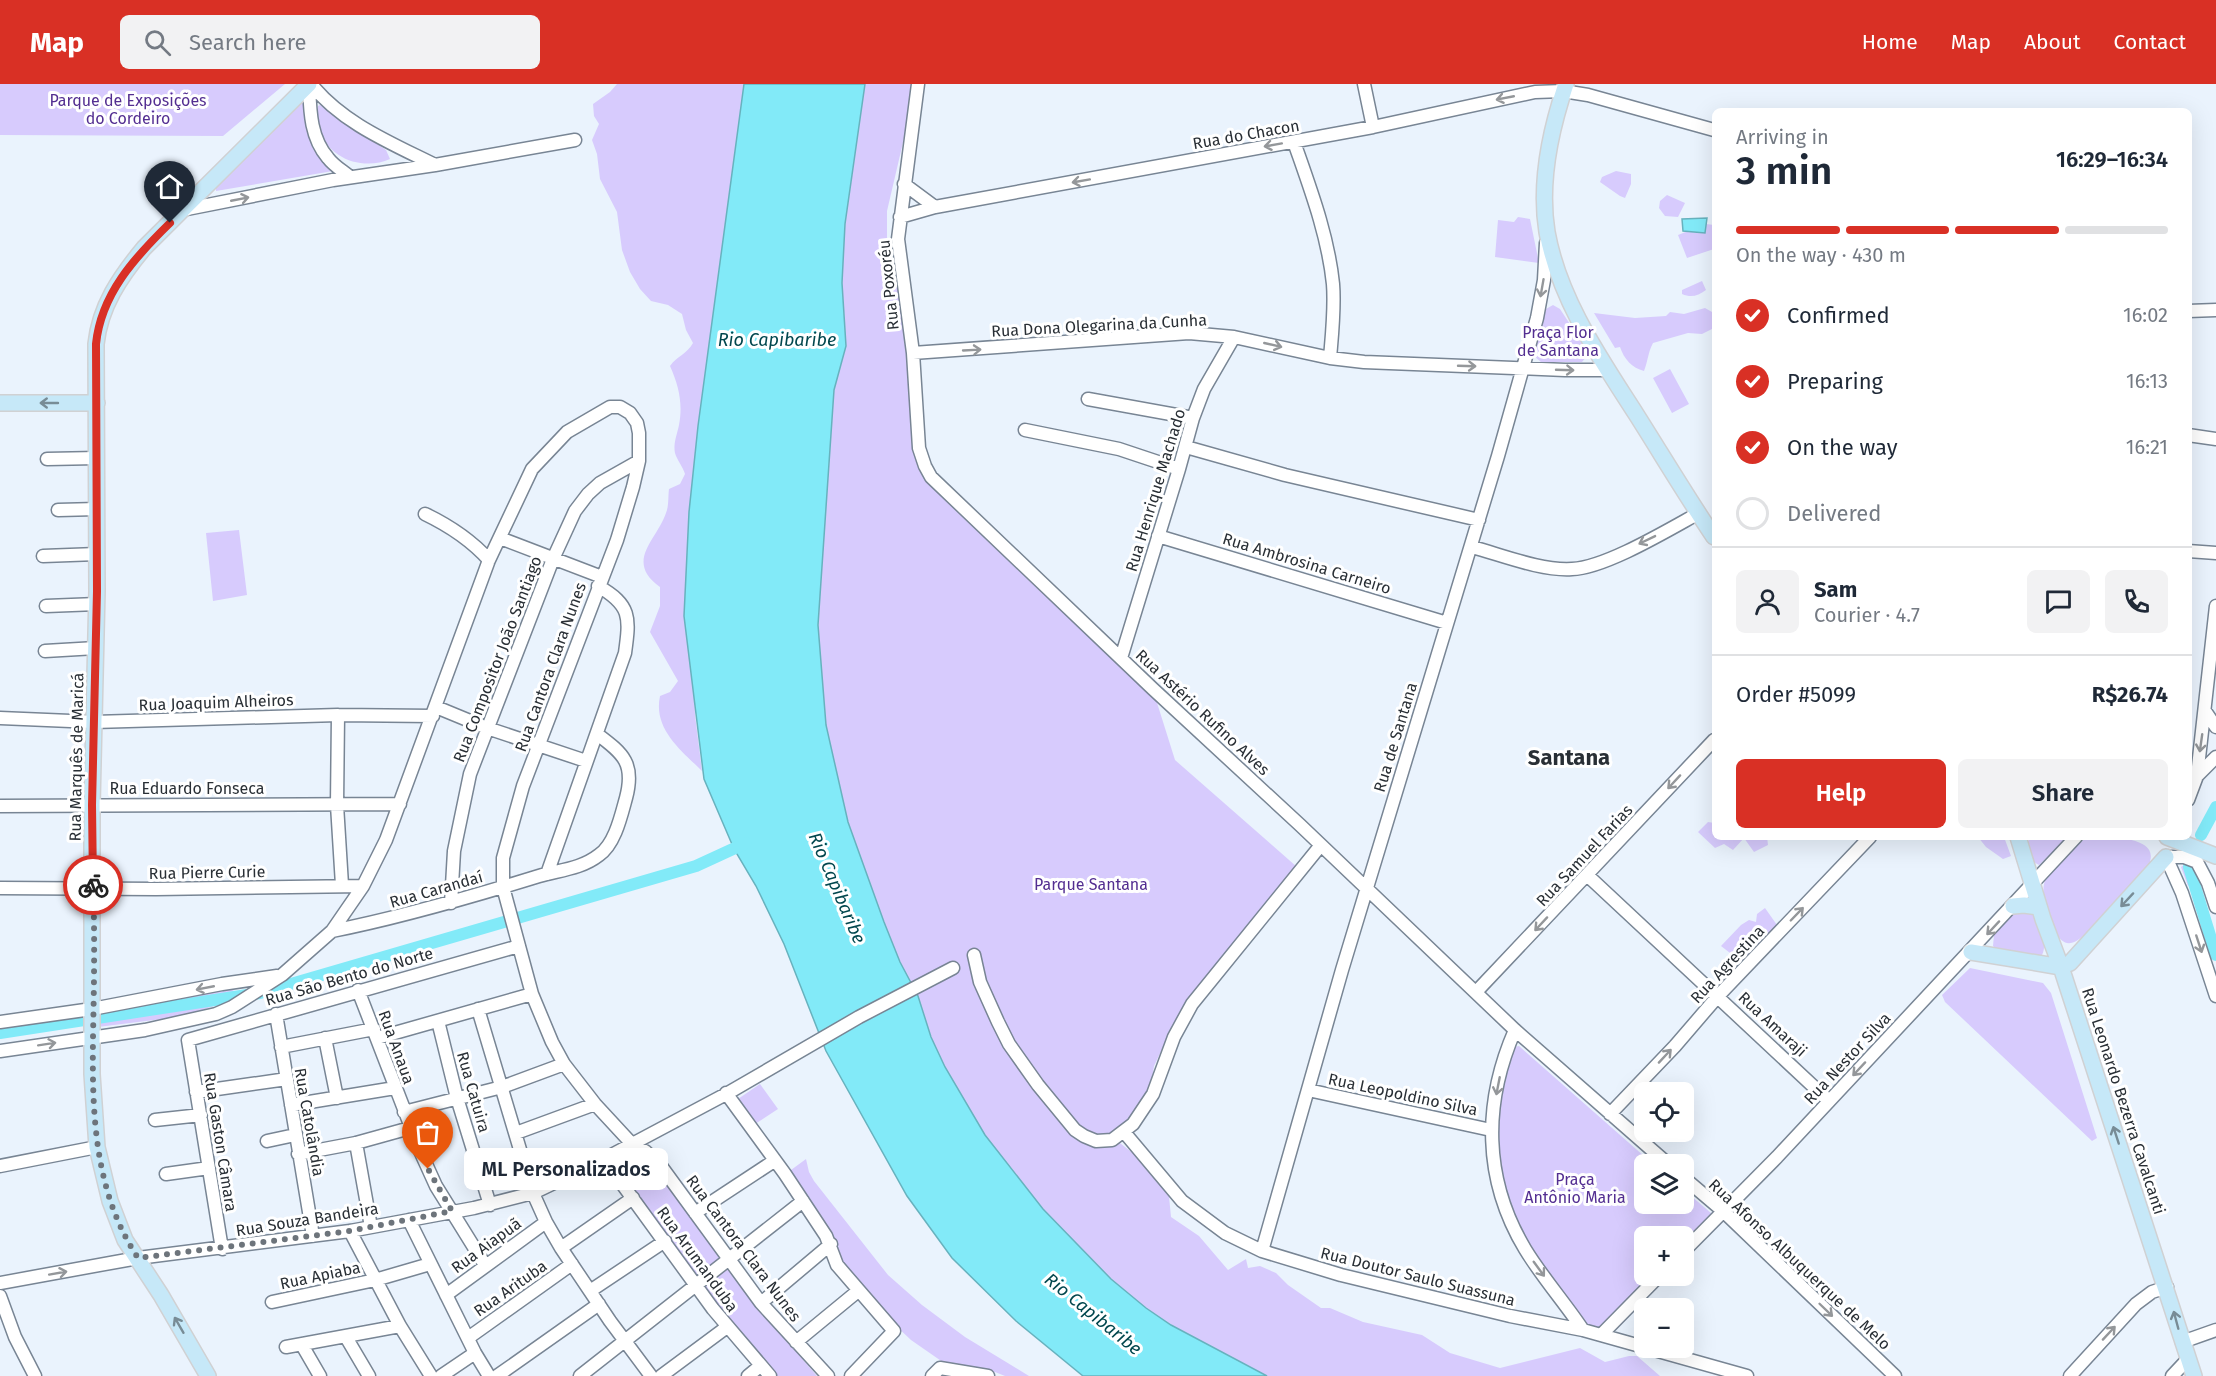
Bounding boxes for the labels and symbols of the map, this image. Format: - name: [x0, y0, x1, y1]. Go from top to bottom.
- park label: Parque de Exposições do Cordeiro: [49, 91, 207, 128]
- one-way arrow: [1496, 93, 1516, 104]
- street label: Rua do Chacon: [1191, 116, 1301, 153]
- one-way arrow: [1264, 140, 1284, 151]
- pin: [144, 161, 195, 223]
- one-way arrow: [1072, 176, 1092, 187]
- one-way arrow: [229, 193, 249, 204]
- street label: Rua Poxoréu: [874, 239, 903, 331]
- one-way arrow: [1536, 278, 1547, 297]
- street label: Rua Dona Olegarina da Cunha: [991, 310, 1207, 341]
- park label: Praça Flor de Santana: [1517, 323, 1599, 360]
- water label: Rio Capibaribe: [718, 329, 836, 351]
- one-way arrow: [1264, 340, 1283, 352]
- one-way arrow: [961, 344, 981, 355]
- one-way arrow: [1456, 360, 1476, 371]
- one-way arrow: [1555, 364, 1575, 375]
- one-way arrow: [39, 397, 59, 409]
- street label: Rua Henrique Machado: [1122, 406, 1189, 574]
- street label: Rua Ambrosina Carneiro: [1220, 529, 1393, 598]
- one-way arrow: [1639, 535, 1657, 547]
- street label: Rua Compositor João Santiago: [449, 553, 546, 765]
- street label: Rua Cantora Clara Nunes: [511, 580, 590, 754]
- street label: Rua Astério Rufino Alves: [1132, 645, 1273, 779]
- street label: Rua Marquês de Maricá: [66, 673, 87, 841]
- street label: Rua de Santana: [1370, 680, 1421, 794]
- street label: Rua Joaquim Alheiros: [138, 690, 294, 715]
- one-way arrow: [2195, 733, 2206, 753]
- district label: Santana: [1528, 744, 1610, 771]
- one-way arrow: [1668, 774, 1682, 789]
- street label: Rua Eduardo Fonseca: [109, 779, 265, 798]
- street label: Rua Samuel Farias: [1532, 800, 1636, 910]
- water label: Rio Capibaribe: [804, 829, 870, 947]
- courier: [63, 855, 123, 915]
- street label: Rua Pierre Curie: [148, 862, 266, 883]
- street label: Rua Carandaí: [387, 867, 485, 912]
- park label: Parque Santana: [1034, 875, 1148, 894]
- one-way arrow: [2120, 893, 2135, 908]
- one-way arrow: [1790, 906, 1805, 921]
- one-way arrow: [1534, 917, 1548, 932]
- one-way arrow: [1986, 920, 2001, 935]
- street label: Rua Agrestina: [1686, 921, 1768, 1007]
- one-way arrow: [2194, 934, 2205, 953]
- street label: Rua São Bento do Norte: [263, 943, 435, 1010]
- one-way arrow: [195, 983, 215, 994]
- street label: Rua Leonardo Bezerra Cavalcanti: [2078, 985, 2169, 1217]
- street label: Rua Amaraji: [1734, 988, 1811, 1061]
- street label: Rua Anaua: [374, 1008, 419, 1087]
- street label: Rua Nestor Silva: [1800, 1009, 1895, 1108]
- one-way arrow: [36, 1038, 56, 1049]
- street label: Rua Catuira: [453, 1049, 494, 1135]
- one-way arrow: [1657, 1049, 1672, 1064]
- one-way arrow: [1852, 1061, 1866, 1076]
- street label: Rua Catolândia: [291, 1066, 328, 1178]
- street label: Rua Leopoldino Silva: [1327, 1069, 1479, 1120]
- street label: Rua Gaston Câmara: [200, 1071, 241, 1213]
- one-way arrow: [1492, 1076, 1503, 1095]
- pin: [402, 1107, 453, 1169]
- one-way arrow: [2110, 1126, 2121, 1145]
- callout: ML Personalizados: [464, 1148, 668, 1190]
- park label: Praça Antônio Maria: [1524, 1170, 1626, 1207]
- street label: Rua Cantora Clara Nunes: [682, 1171, 805, 1325]
- street label: Rua Afonso Albuquerque de Melo: [1705, 1175, 1894, 1354]
- street label: Rua Souza Bandeira: [235, 1199, 380, 1240]
- street label: Rua Arumanduba: [653, 1203, 742, 1316]
- street label: Rua Aiapuã: [448, 1214, 525, 1277]
- street label: Rua Doutor Saulo Suassuna: [1319, 1243, 1517, 1310]
- street label: Rua Arituba: [470, 1256, 551, 1321]
- street label: Rua Apiaba: [278, 1258, 362, 1293]
- one-way arrow: [1533, 1261, 1546, 1277]
- one-way arrow: [47, 1267, 67, 1278]
- water label: Rio Capibaribe: [1040, 1268, 1146, 1360]
- one-way arrow: [1818, 1303, 1833, 1318]
- one-way arrow: [2170, 1311, 2181, 1330]
- one-way arrow: [172, 1317, 184, 1334]
- one-way arrow: [2102, 1326, 2116, 1341]

